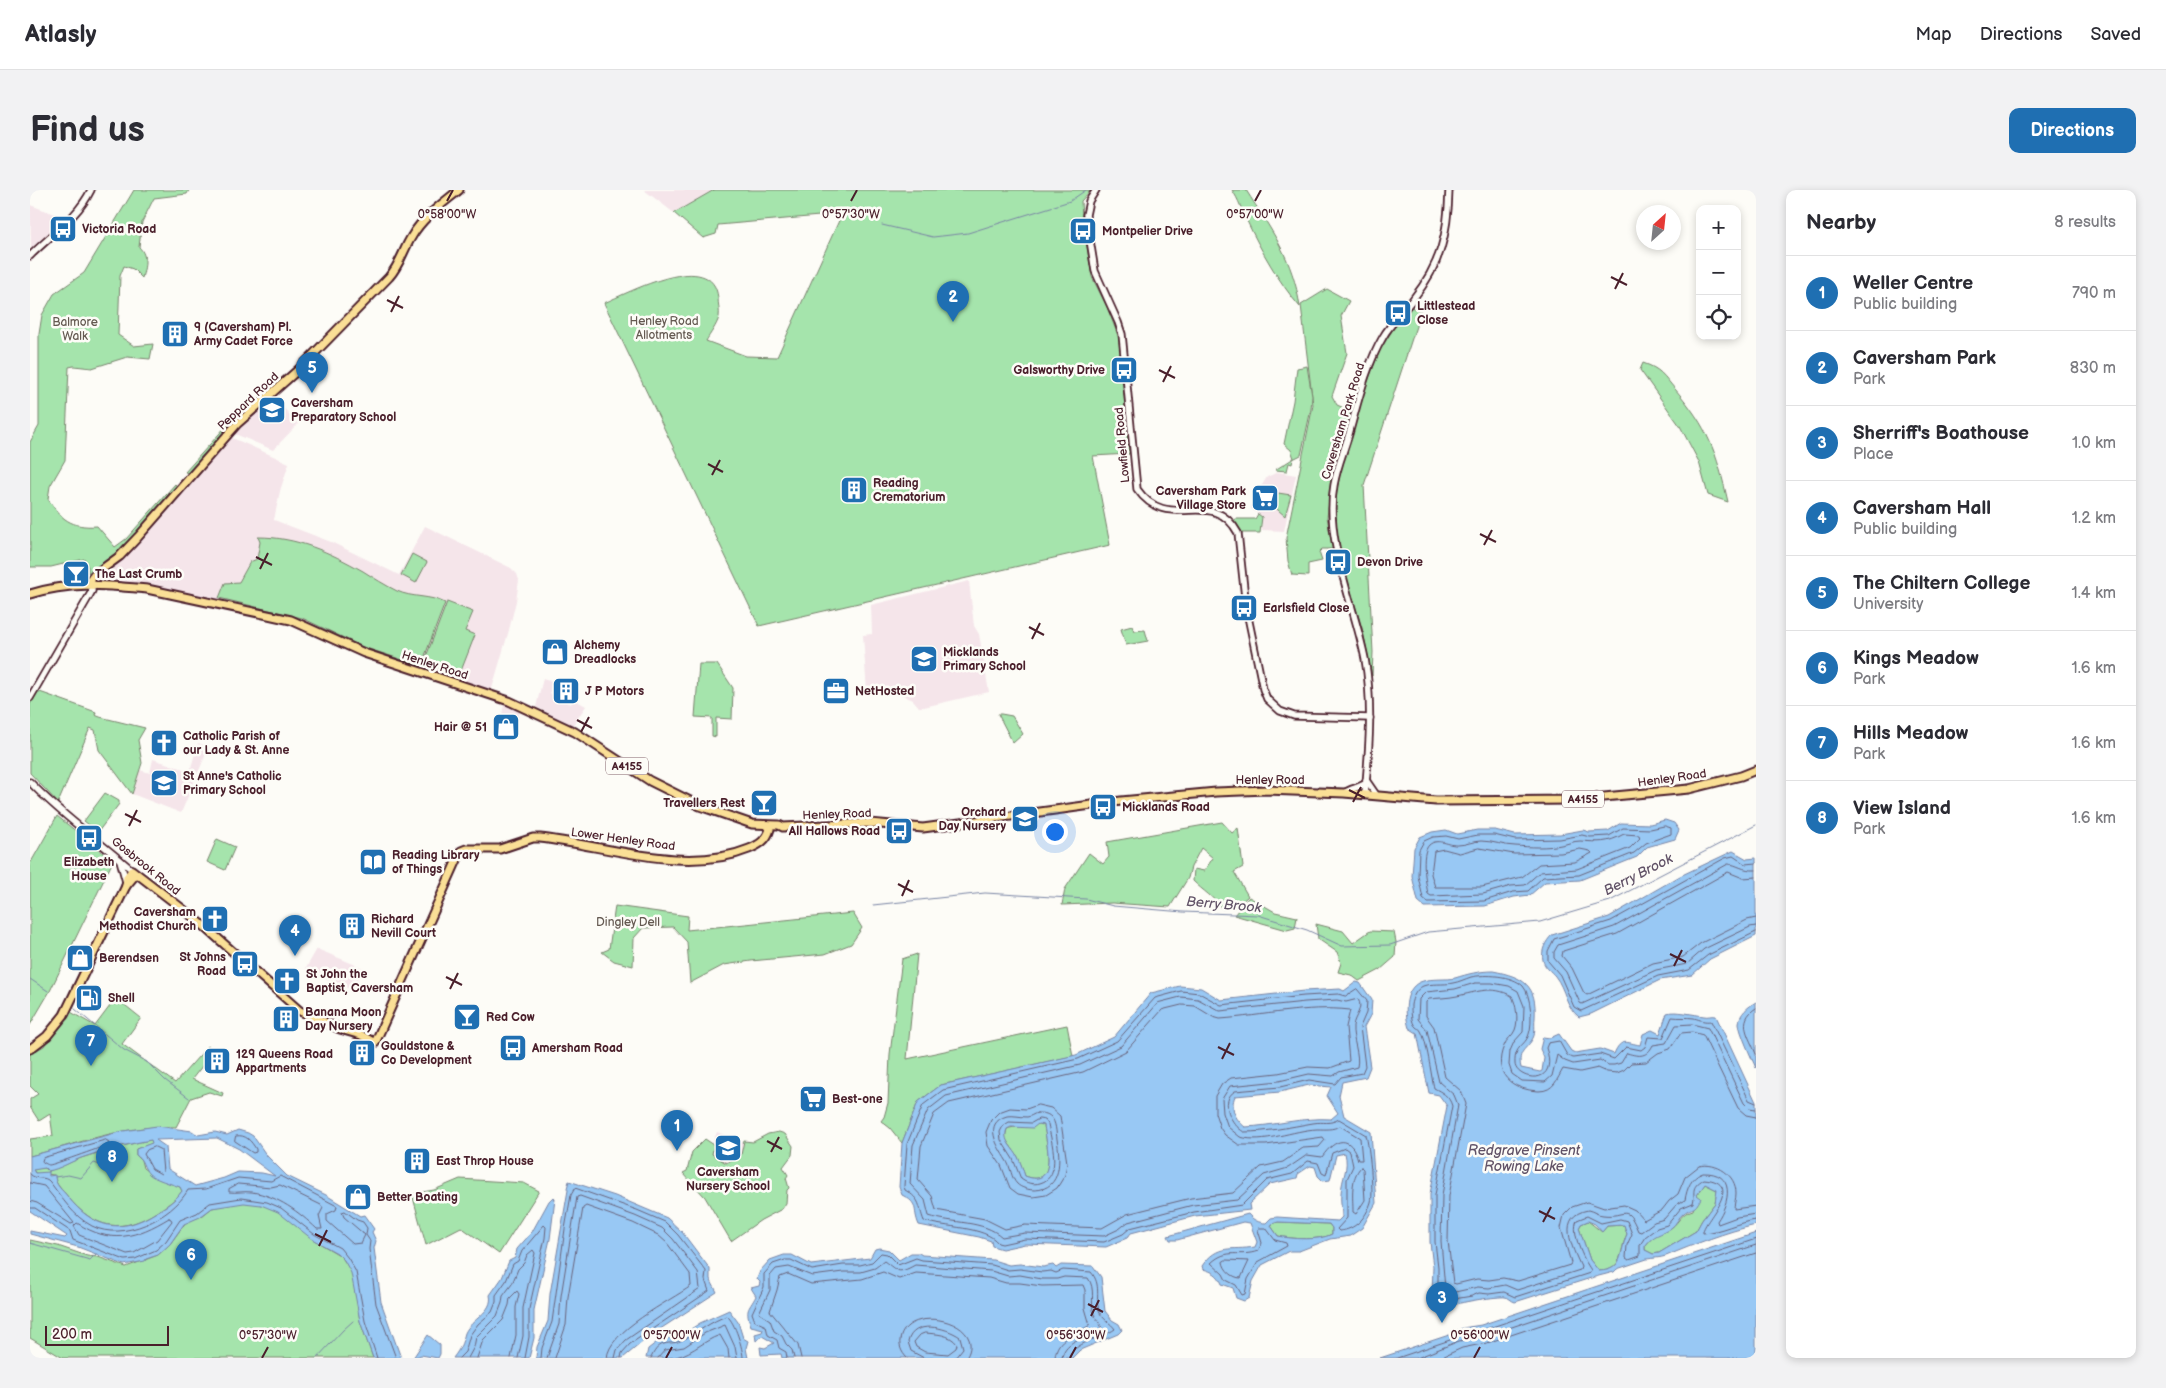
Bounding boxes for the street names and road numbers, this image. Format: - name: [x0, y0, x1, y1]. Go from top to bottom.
- street label: Caversham Park Road: [1319, 361, 1368, 481]
- street label: Peppard Road: [215, 369, 282, 433]
- street label: Lowfield Road: [1112, 406, 1133, 483]
- street label: Henley Road: [400, 648, 470, 683]
- road number: A4155: [606, 758, 648, 774]
- street label: Henley Road: [1637, 766, 1707, 791]
- street label: Henley Road: [1235, 773, 1305, 788]
- road number: A4155: [1562, 790, 1604, 808]
- street label: Henley Road: [802, 806, 872, 823]
- street label: Lower Henley Road: [570, 825, 676, 854]
- street label: Gosbrook Road: [108, 834, 183, 899]

